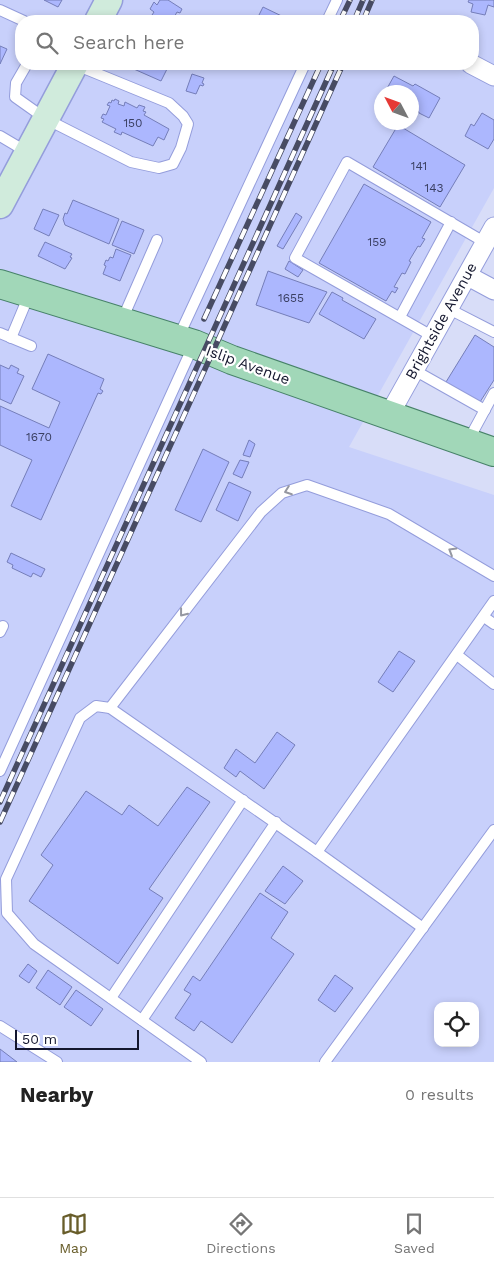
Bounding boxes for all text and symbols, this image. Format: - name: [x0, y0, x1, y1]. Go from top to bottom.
- search box: [15, 15, 479, 70]
- icon: search: [33, 29, 61, 57]
- text: Search here: [73, 31, 184, 54]
- north arrow: [374, 85, 419, 130]
- house number: 150: [123, 116, 143, 130]
- house number: 141: [411, 159, 427, 173]
- house number: 143: [424, 181, 444, 195]
- house number: 159: [367, 235, 387, 249]
- street label: Brightside Avenue: [401, 259, 481, 383]
- house number: 1655: [278, 291, 304, 305]
- street label: Islip Avenue: [204, 342, 292, 388]
- house number: 1670: [26, 430, 52, 444]
- one-way arrow: [284, 485, 293, 495]
- one-way arrow: [449, 548, 458, 558]
- one-way arrow: [180, 607, 189, 617]
- map controls: [434, 1002, 479, 1047]
- button: locate: [434, 1002, 479, 1047]
- scale bar: [15, 1027, 139, 1050]
- text: 50 m: [22, 1031, 57, 1047]
- text: Nearby: [20, 1082, 93, 1107]
- text: 0 results: [405, 1085, 474, 1104]
- tab: Map: [59, 1210, 88, 1256]
- tab: Directions: [206, 1210, 276, 1256]
- tab: Saved: [394, 1210, 435, 1256]

